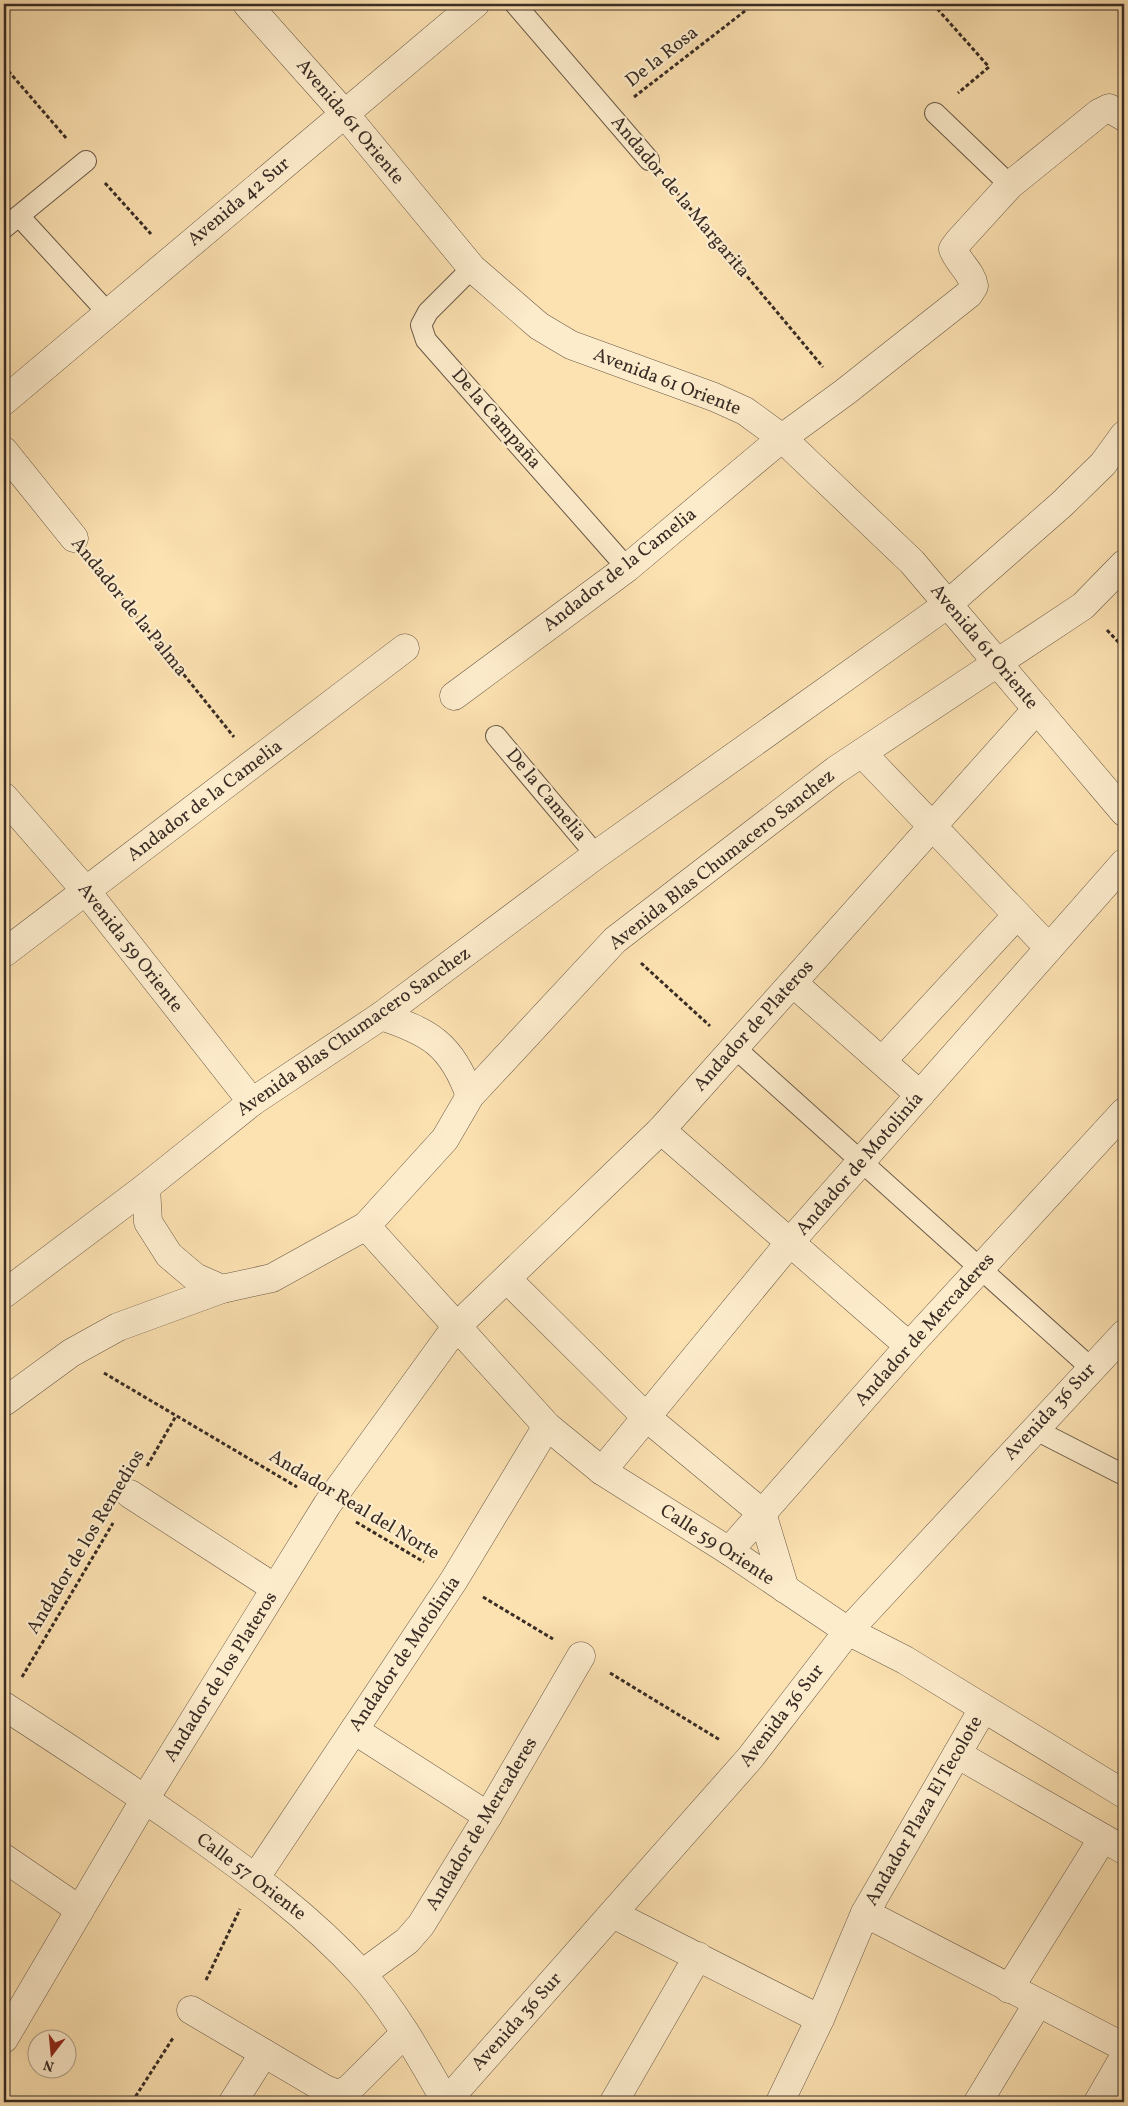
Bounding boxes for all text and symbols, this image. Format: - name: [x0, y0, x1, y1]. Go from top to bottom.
- street label: De la Rosa: [620, 20, 704, 94]
- street label: Avenida 61 Oriente: [290, 54, 410, 190]
- street label: Andador de la Margarita: [604, 110, 756, 284]
- street label: Avenida 42 Sur: [182, 151, 296, 253]
- street label: Avenida 61 Oriente: [589, 342, 745, 422]
- street label: De la Campaña: [445, 363, 547, 475]
- street label: Andador de la Camelia: [538, 502, 702, 638]
- street label: Andador de la Palma: [65, 532, 193, 682]
- street label: Avenida 61 Oriente: [924, 579, 1044, 715]
- street label: Andador de la Camelia: [122, 734, 288, 868]
- street label: De la Camelia: [499, 743, 593, 847]
- street label: Avenida Blas Chumacero Sanchez: [604, 763, 840, 957]
- street label: Avenida 59 Oriente: [71, 878, 189, 1018]
- street label: Avenida Blas Chumacero Sanchez: [232, 941, 476, 1123]
- street label: Andador de Plateros: [688, 955, 820, 1097]
- street label: Andador de Motolinía: [790, 1087, 930, 1241]
- street label: Andador de Mercaderes: [849, 1248, 1001, 1412]
- street label: Avenida 36 Sur: [998, 1358, 1102, 1466]
- street label: Andador Real del Norte: [264, 1444, 444, 1566]
- street label: Andador de los Remedios: [21, 1445, 151, 1639]
- street label: Calle 59 Oriente: [655, 1498, 779, 1592]
- street label: Andador de Motolinía: [343, 1571, 467, 1737]
- street label: Andador de los Plateros: [158, 1587, 284, 1767]
- street label: Avenida 36 Sur: [733, 1659, 831, 1773]
- street label: Andador Plaza El Tecolote: [859, 1711, 989, 1911]
- street label: Andador de Mercaderes: [420, 1732, 544, 1916]
- street label: Calle 57 Oriente: [191, 1827, 311, 1927]
- street label: Avenida 36 Sur: [466, 1967, 568, 2077]
- north arrow: [28, 2028, 78, 2078]
- text: N: [41, 2055, 56, 2076]

